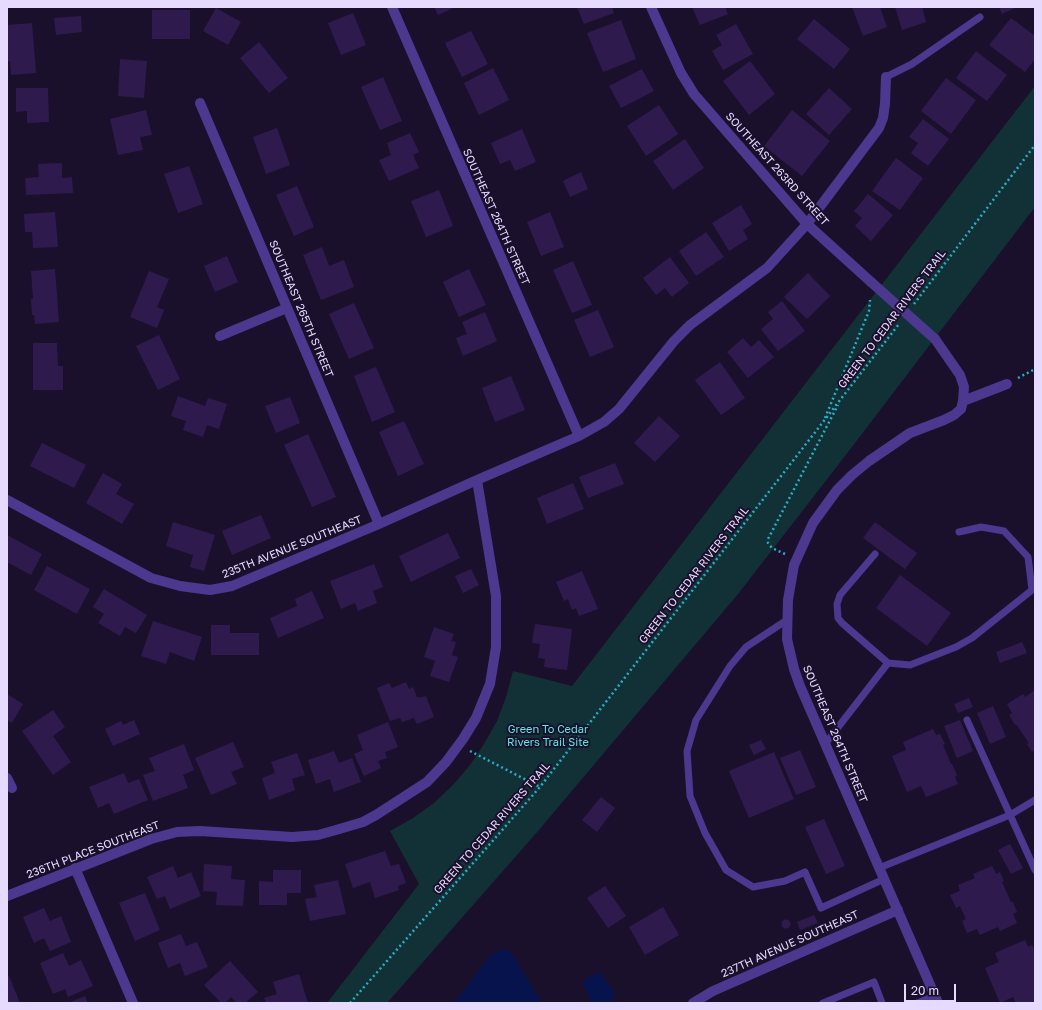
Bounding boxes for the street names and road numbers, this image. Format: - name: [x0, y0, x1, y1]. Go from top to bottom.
- street label: SOUTHEAST 263RD STREET: [723, 110, 831, 228]
- street label: SOUTHEAST 264TH STREET: [460, 147, 532, 287]
- street label: SOUTHEAST 265TH STREET: [266, 238, 336, 380]
- street label: GREEN TO CEDAR RIVERS TRAIL: [836, 247, 948, 391]
- street label: GREEN TO CEDAR RIVERS TRAIL: [636, 504, 752, 646]
- street label: 235TH AVENUE SOUTHEAST: [220, 513, 364, 581]
- street label: SOUTHEAST 264TH STREET: [800, 663, 870, 805]
- street label: GREEN TO CEDAR RIVERS TRAIL: [431, 759, 553, 897]
- street label: 236TH PLACE SOUTHEAST: [25, 819, 161, 881]
- street label: 237TH AVENUE SOUTHEAST: [719, 908, 861, 980]

